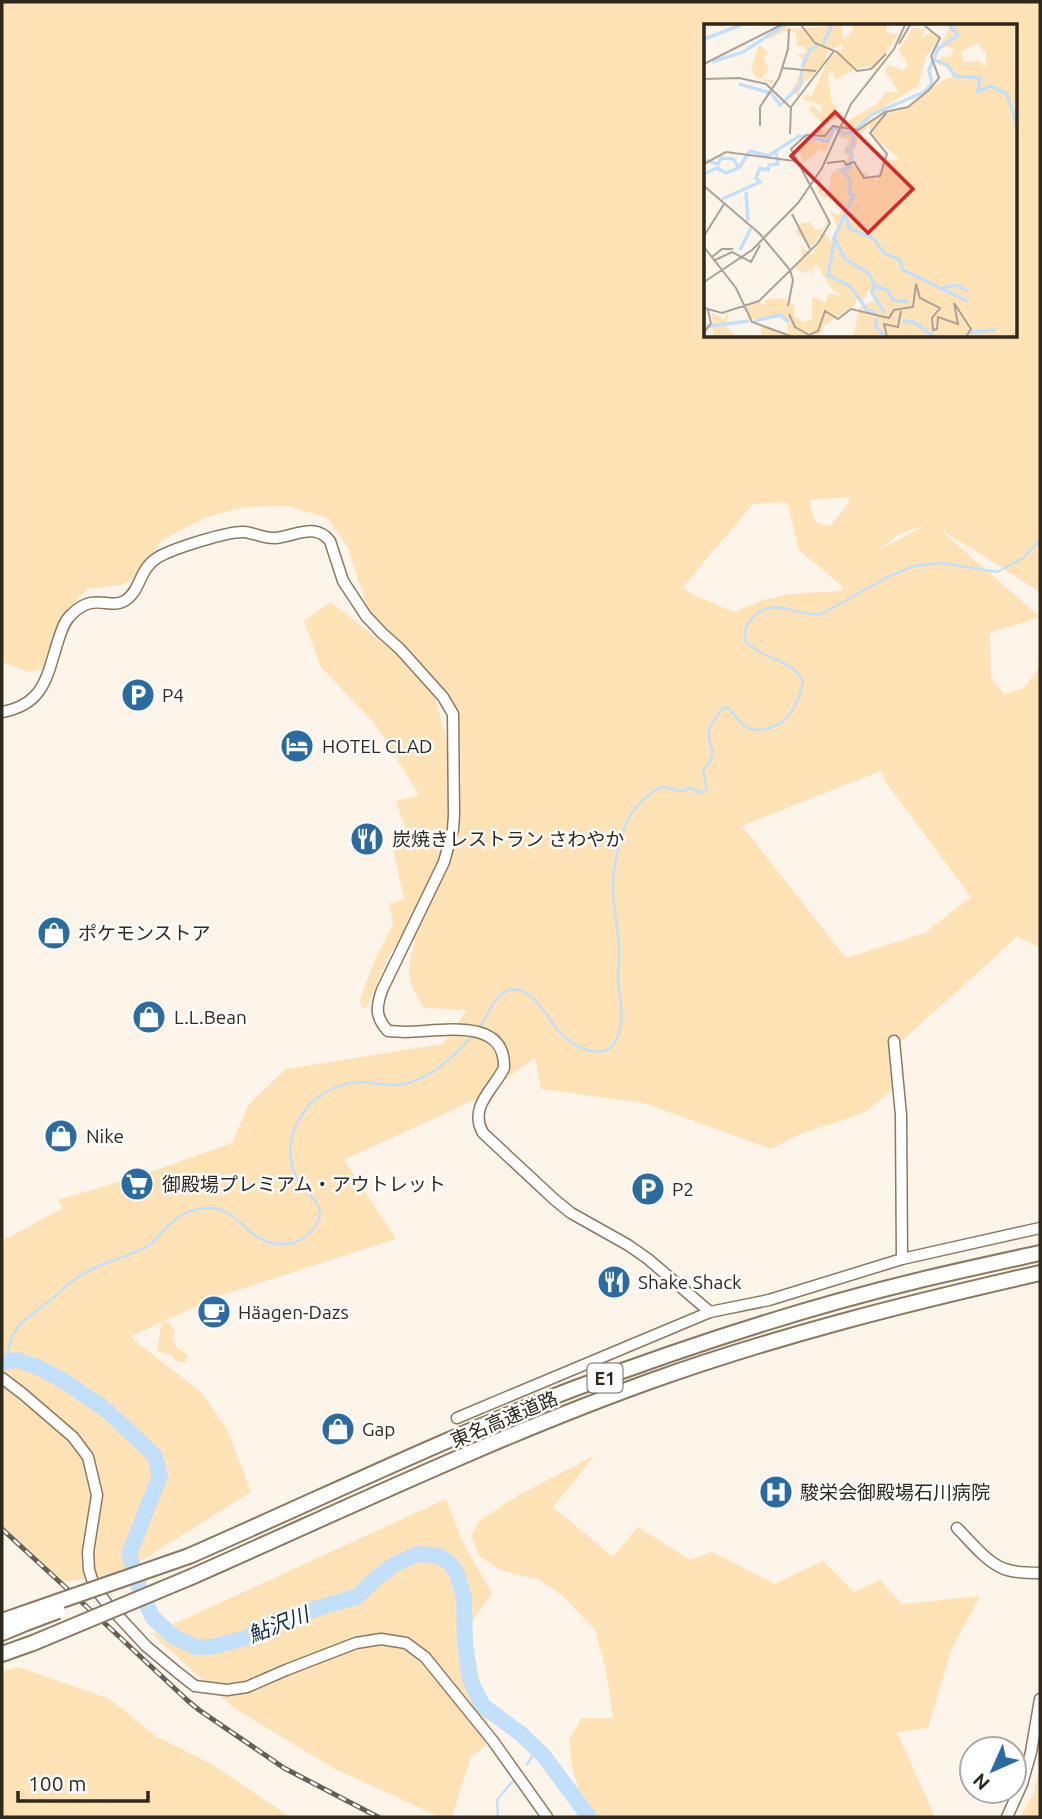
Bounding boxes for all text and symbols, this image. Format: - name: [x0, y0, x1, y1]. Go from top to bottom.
- inset map: [704, 24, 1018, 338]
- parking icon: P4: [119, 676, 157, 714]
- place label: P4: [162, 684, 184, 706]
- hotel icon: HOTEL CLAD: [278, 727, 316, 765]
- place label: HOTEL CLAD: [322, 735, 433, 757]
- restaurant icon: 炭焼きレストラン さわやか: [348, 820, 386, 858]
- place label: 炭焼きレストラン さわやか: [392, 828, 624, 850]
- shop icon: ポケモンストア: [35, 914, 73, 952]
- place label: ポケモンストア: [78, 922, 211, 944]
- shop icon: L.L.Bean: [130, 998, 168, 1036]
- place label: L.L.Bean: [174, 1006, 247, 1028]
- shop icon: Nike: [42, 1117, 80, 1155]
- place label: Nike: [86, 1125, 124, 1147]
- supermarket icon: 御殿場プレミアム・アウトレット: [118, 1165, 156, 1203]
- parking icon: P2: [629, 1170, 667, 1208]
- place label: 御殿場プレミアム・アウトレット: [162, 1173, 446, 1195]
- place label: P2: [672, 1178, 694, 1200]
- restaurant icon: Shake Shack: [595, 1263, 633, 1301]
- place label: Shake Shack: [638, 1271, 742, 1293]
- cafe icon: Häagen-Dazs: [195, 1293, 233, 1331]
- place label: Häagen-Dazs: [238, 1301, 349, 1323]
- road number: E1: [588, 1364, 622, 1392]
- street label: 東名高速道路: [447, 1387, 561, 1451]
- shop icon: Gap: [319, 1410, 357, 1448]
- place label: Gap: [362, 1418, 395, 1440]
- hospital icon: 駿栄会御殿場石川病院: [757, 1473, 795, 1511]
- place label: 駿栄会御殿場石川病院: [800, 1481, 990, 1503]
- water label: 鮎沢川: [244, 1601, 314, 1646]
- north arrow: [958, 1735, 1028, 1805]
- scale bar: [18, 1759, 147, 1803]
- text: N: [968, 1769, 994, 1795]
- text: 100 m: [28, 1771, 86, 1795]

